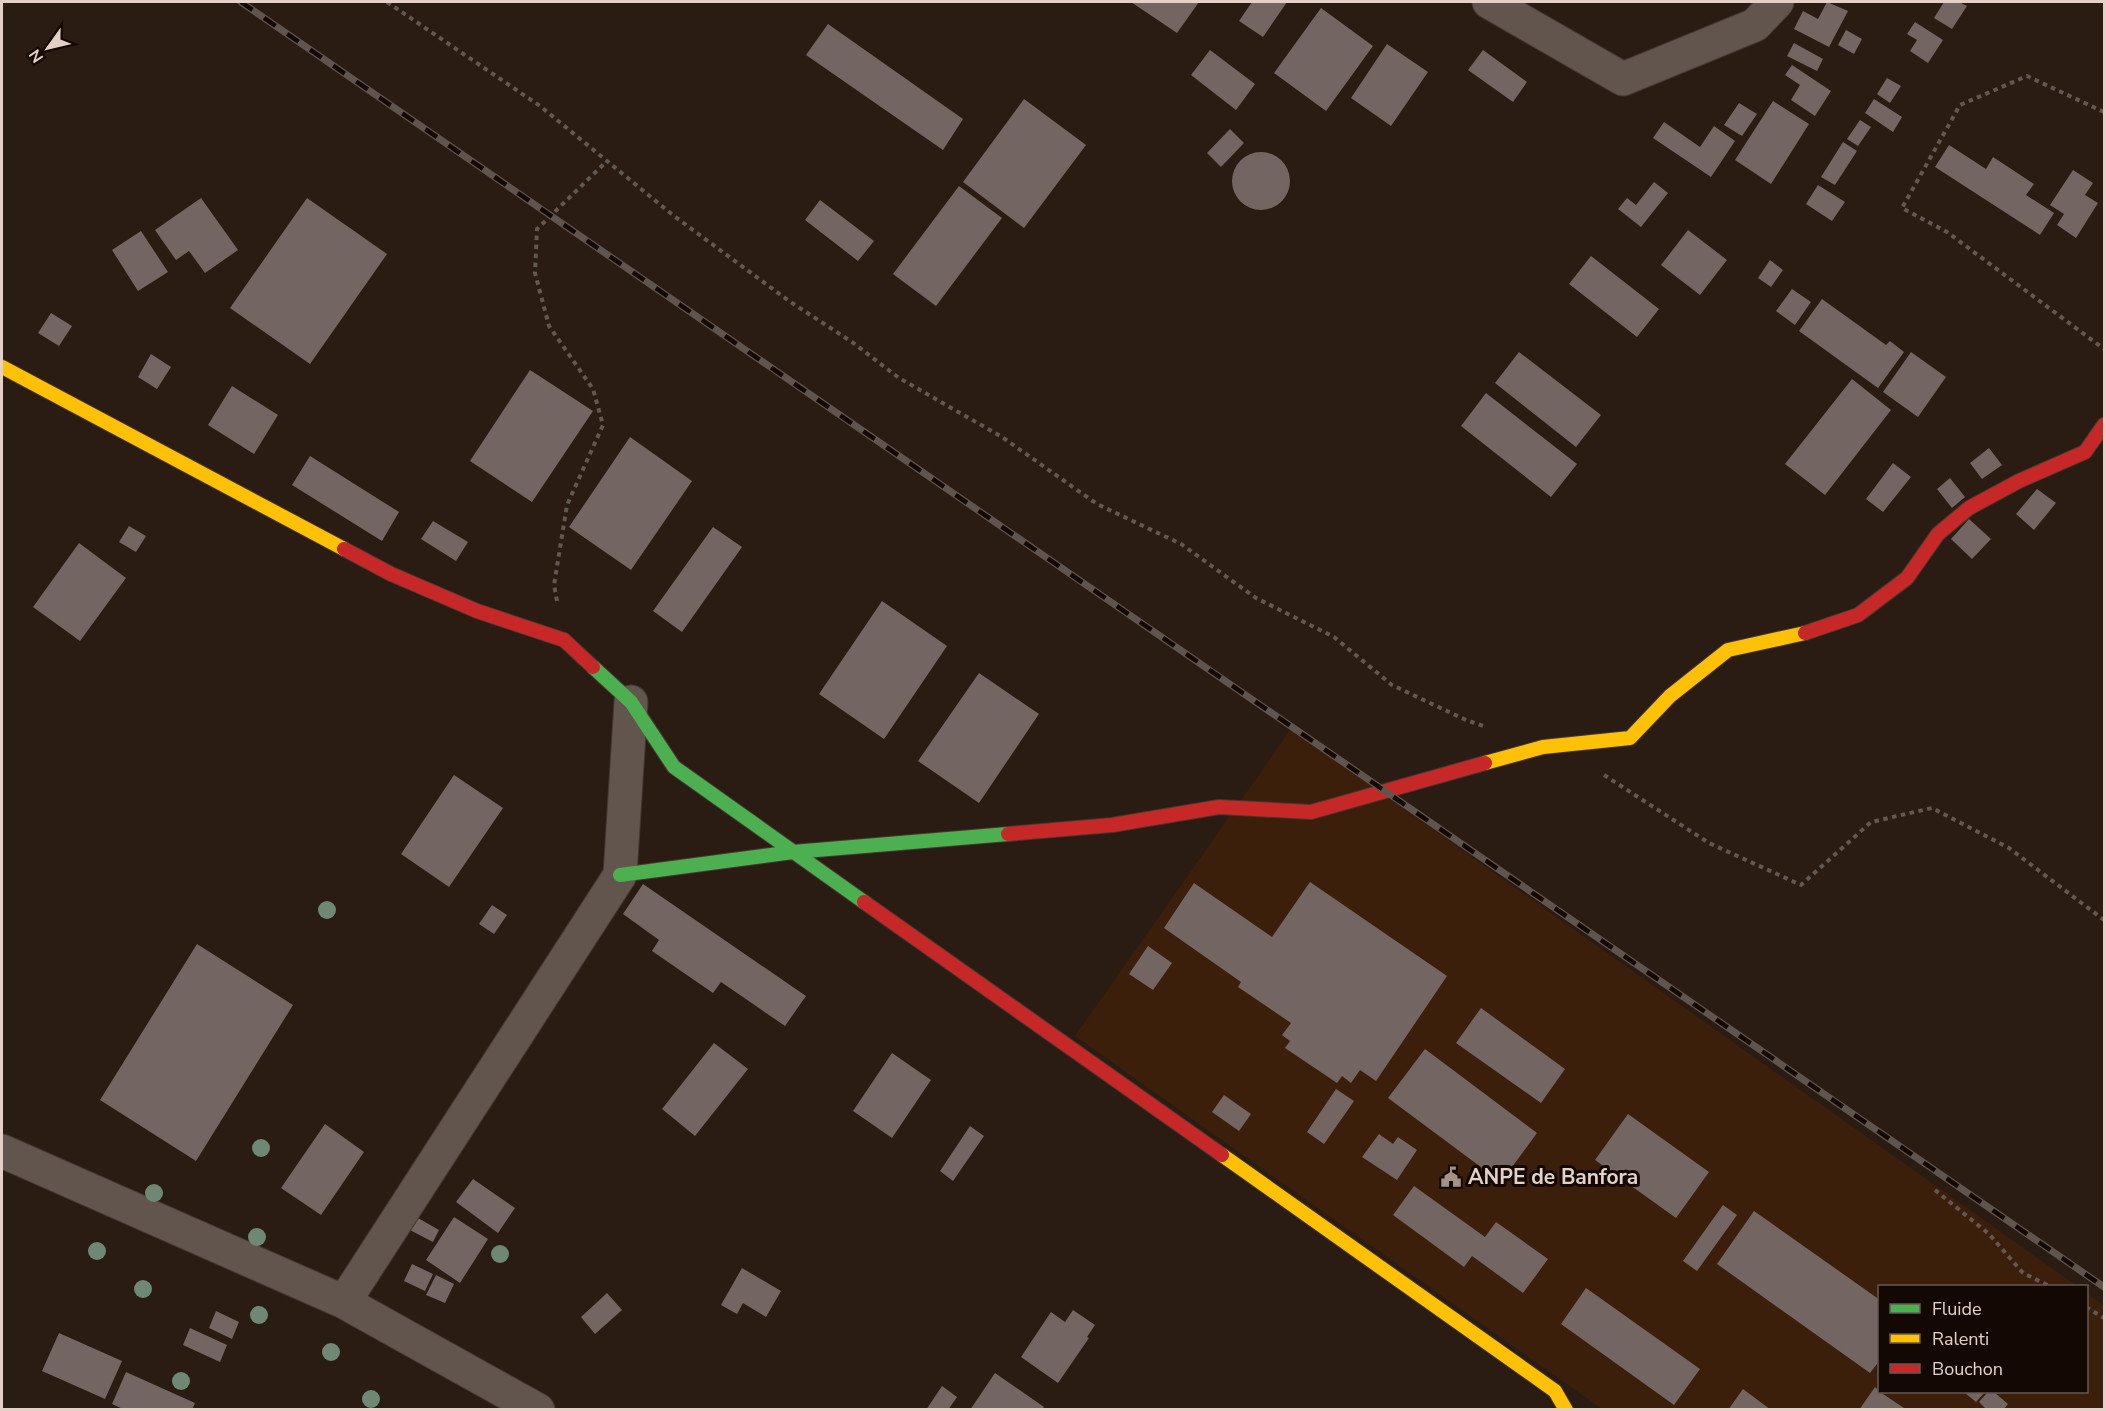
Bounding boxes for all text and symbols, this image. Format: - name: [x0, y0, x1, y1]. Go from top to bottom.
- north arrow: [18, 18, 78, 78]
- text: N: [24, 45, 49, 67]
- place label: ANPE de Banfora: [1468, 1163, 1638, 1191]
- public building icon: ANPE de Banfora: [1439, 1165, 1463, 1189]
- legend: [1878, 1285, 2088, 1393]
- text: Fluide: [1932, 1297, 1982, 1321]
- text: Ralenti: [1932, 1327, 1989, 1351]
- text: Bouchon: [1932, 1357, 2003, 1381]

